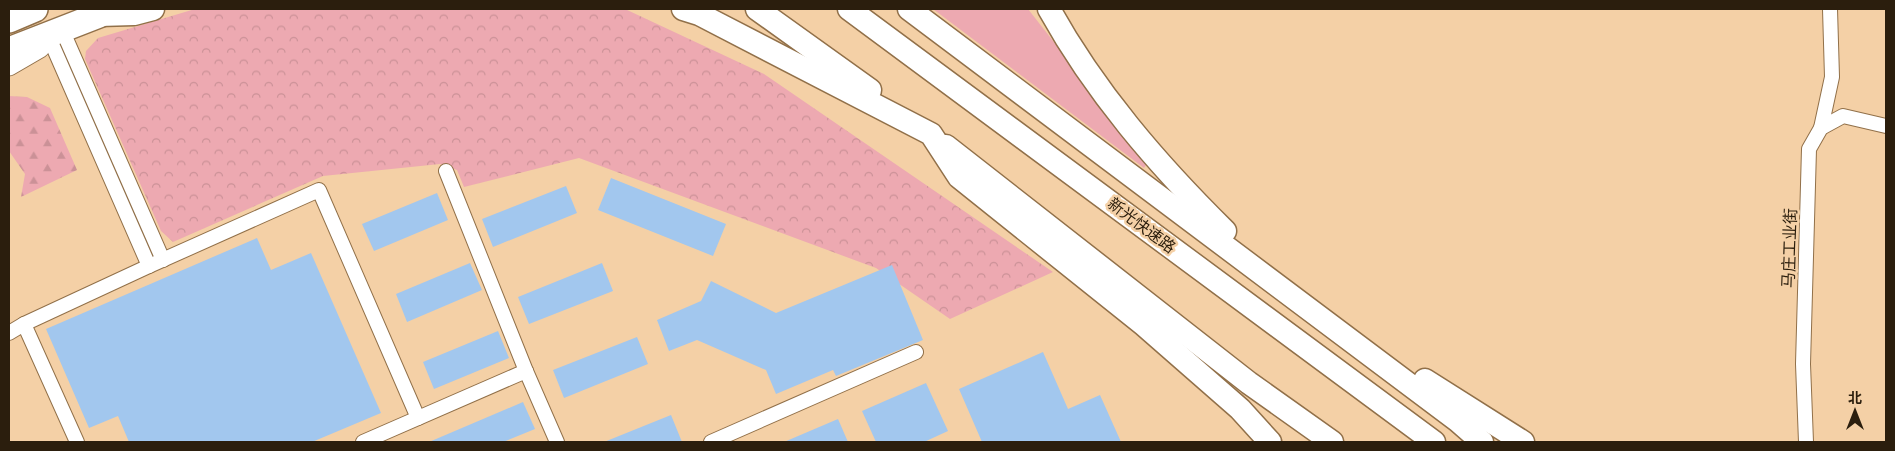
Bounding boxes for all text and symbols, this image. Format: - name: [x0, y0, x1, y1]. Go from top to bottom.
- street label: 新光快速路: [1104, 194, 1179, 257]
- street label: 马庄工业街: [1779, 208, 1800, 288]
- north arrow: [1830, 386, 1880, 436]
- text: 北: [1848, 389, 1862, 407]

